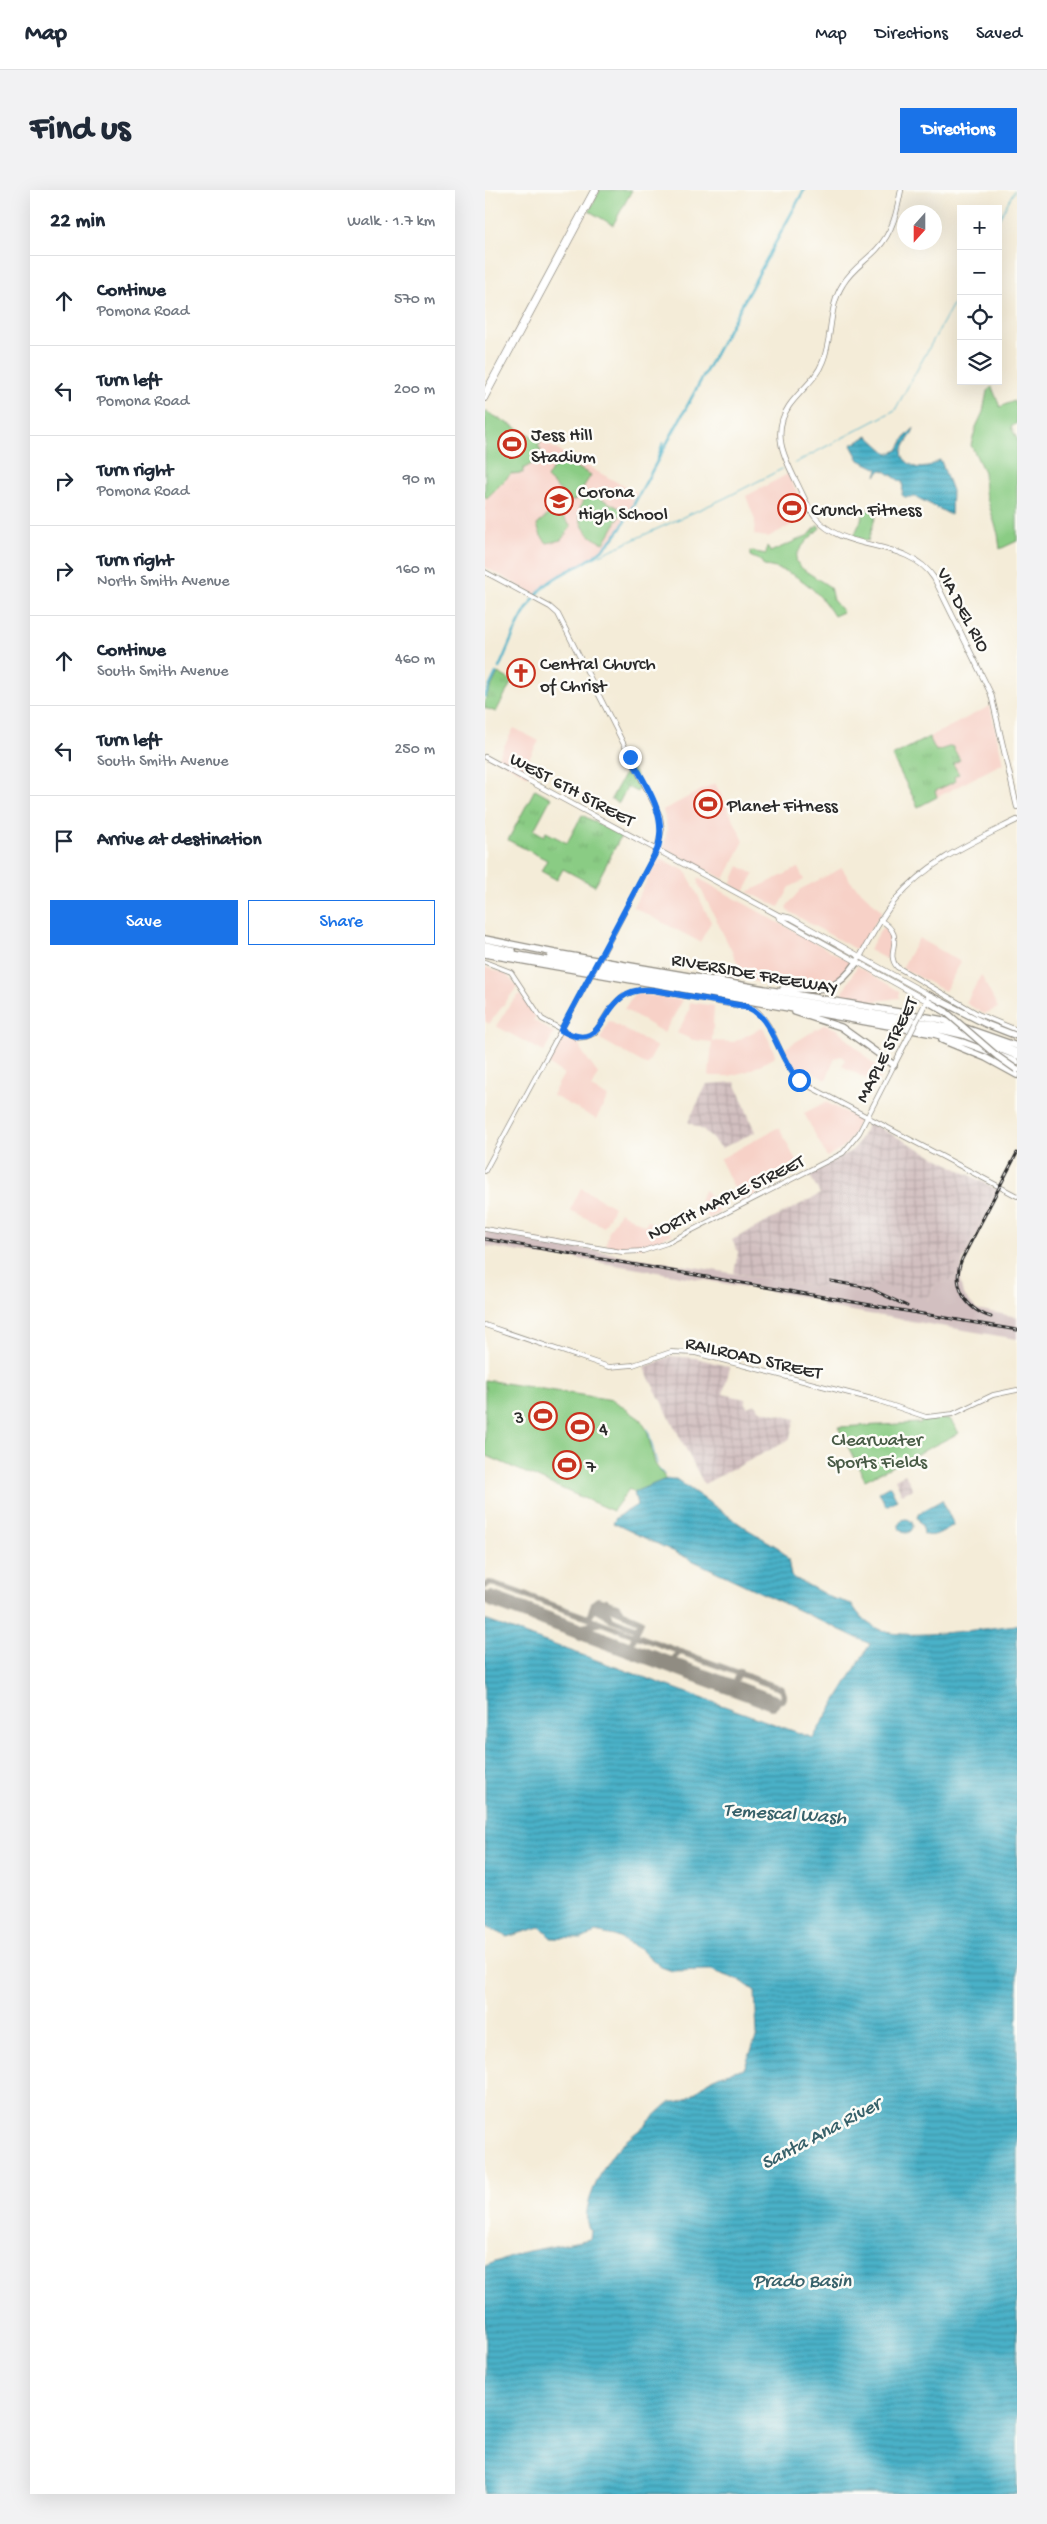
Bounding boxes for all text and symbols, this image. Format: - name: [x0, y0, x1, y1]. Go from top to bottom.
- text: Map: [25, 20, 67, 49]
- text: Map: [815, 24, 847, 45]
- text: Directions: [875, 24, 948, 45]
- text: Saved: [976, 24, 1022, 45]
- button: Directions: [900, 108, 1017, 153]
- text: Find us: [30, 110, 130, 151]
- north arrow: [897, 205, 942, 250]
- map controls: [957, 205, 1002, 385]
- button: +: [957, 205, 1002, 250]
- text: 22 min: [50, 210, 105, 235]
- text: Walk · 1.7 km: [347, 213, 435, 232]
- button: −: [957, 250, 1002, 295]
- text: Continue: [97, 280, 166, 303]
- icon: ahead: [50, 287, 78, 315]
- text: 570 m: [394, 291, 435, 310]
- button: locate: [957, 295, 1002, 340]
- text: Pomona Road: [97, 303, 189, 322]
- button: layers: [957, 340, 1002, 385]
- text: Turn left: [97, 370, 161, 393]
- icon: left: [50, 377, 78, 405]
- text: 200 m: [394, 381, 435, 400]
- text: Pomona Road: [97, 393, 189, 412]
- place label: Jess Hill Stadium: [531, 425, 596, 470]
- sports icon: Jess Hill Stadium: [497, 429, 527, 459]
- text: Turn right: [97, 460, 173, 483]
- icon: right: [50, 467, 78, 495]
- text: 90 m: [403, 471, 435, 490]
- place label: Corona High School: [578, 482, 668, 527]
- text: Pomona Road: [97, 483, 189, 502]
- school or university icon: Corona High School: [544, 486, 574, 516]
- sports icon: Crunch Fitness: [777, 493, 807, 523]
- place label: Crunch Fitness: [811, 500, 923, 523]
- text: Turn right: [97, 550, 173, 573]
- icon: right: [50, 557, 78, 585]
- text: 160 m: [396, 561, 435, 580]
- street label: VIA DEL RIO: [930, 564, 994, 657]
- text: North Smith Avenue: [97, 573, 230, 592]
- text: Continue: [97, 640, 166, 663]
- icon: ahead: [50, 647, 78, 675]
- text: 460 m: [395, 651, 435, 670]
- place label: Central Church of Christ: [540, 654, 656, 699]
- church icon: Central Church of Christ: [506, 658, 536, 688]
- text: South Smith Avenue: [97, 663, 228, 682]
- text: Turn left: [97, 730, 161, 753]
- icon: left: [50, 737, 78, 765]
- text: 250 m: [395, 741, 435, 760]
- route end: [619, 746, 642, 769]
- street label: WEST 6TH STREET: [505, 749, 638, 834]
- text: South Smith Avenue: [97, 753, 228, 772]
- sports icon: Planet Fitness: [693, 789, 723, 819]
- place label: Planet Fitness: [726, 796, 839, 819]
- icon: arrive: [50, 827, 78, 855]
- text: Arrive at destination: [97, 829, 261, 852]
- button: Save: [50, 900, 238, 945]
- button: Share: [248, 900, 435, 945]
- street label: RIVERSIDE FREEWAY: [669, 949, 840, 1001]
- street label: MAPLE STREET: [852, 993, 925, 1107]
- route start: [788, 1069, 811, 1092]
- street label: NORTH MAPLE STREET: [644, 1151, 809, 1247]
- street label: RAILROAD STREET: [683, 1333, 824, 1386]
- sports icon: 3: [528, 1401, 558, 1431]
- place label: 3: [513, 1408, 524, 1431]
- sports icon: 4: [565, 1412, 595, 1442]
- place label: 4: [599, 1419, 608, 1442]
- park label: Clearwater Sports Fields: [827, 1430, 928, 1475]
- sports icon: 7: [552, 1450, 582, 1480]
- place label: 7: [585, 1457, 597, 1480]
- water label: Temescal Wash: [723, 1800, 847, 1831]
- water label: Santa Ana River: [758, 2092, 889, 2176]
- water label: Prado Basin: [753, 2271, 852, 2294]

